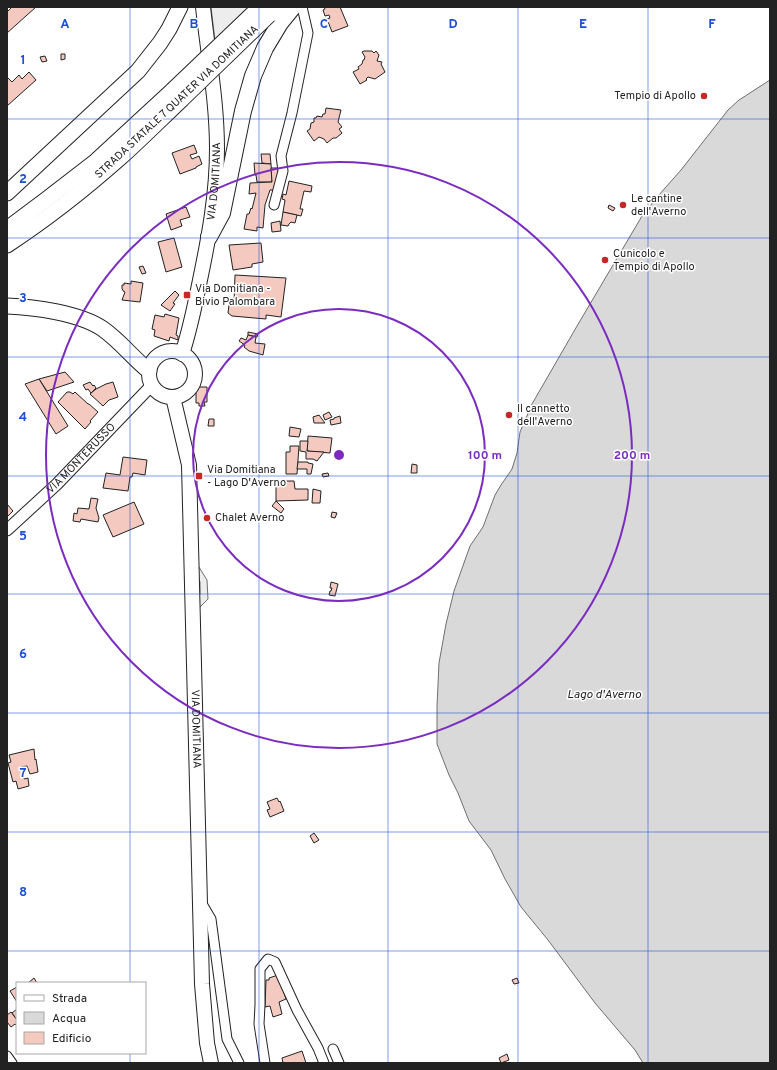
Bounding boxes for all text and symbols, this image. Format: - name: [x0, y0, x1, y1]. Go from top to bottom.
- text: A: [60, 17, 70, 33]
- text: B: [190, 17, 199, 33]
- text: C: [320, 17, 328, 33]
- text: D: [448, 17, 458, 33]
- text: E: [579, 17, 587, 33]
- text: F: [708, 17, 716, 33]
- street label: STRADA STATALE 7 QUATER VIA DOMITIANA: [92, 22, 262, 182]
- text: 1: [20, 53, 26, 69]
- place label: Tempio di Apollo: [614, 89, 696, 103]
- marker: Tempio di Apollo: [699, 91, 709, 101]
- street label: VIA DOMITIANA: [205, 142, 223, 222]
- text: 2: [19, 172, 27, 188]
- place label: Le cantine dell'Averno: [631, 192, 686, 219]
- marker: Le cantine dell'Averno: [618, 200, 628, 210]
- place label: Cunicolo e Tempio di Apollo: [613, 247, 695, 274]
- marker: Cunicolo e Tempio di Apollo: [600, 255, 610, 265]
- place label: Via Domitiana - Bivio Palombara: [195, 282, 275, 309]
- marker: Via Domitiana - Bivio Palombara: [182, 290, 192, 300]
- text: 3: [19, 291, 27, 307]
- place label: Il cannetto dell'Averno: [517, 402, 572, 429]
- text: 4: [19, 410, 27, 426]
- marker: Il cannetto dell'Averno: [504, 410, 514, 420]
- street label: VIA MONTERUSSO: [44, 420, 119, 497]
- centre of rings: [332, 448, 346, 462]
- text: 100 m: [468, 448, 502, 464]
- text: 200 m: [614, 448, 650, 464]
- place label: Via Domitiana - Lago D'Averno: [207, 463, 286, 490]
- marker: Via Domitiana - Lago D'Averno: [194, 471, 204, 481]
- place label: Chalet Averno: [215, 511, 284, 525]
- marker: Chalet Averno: [202, 513, 212, 523]
- text: 5: [19, 529, 27, 545]
- text: 6: [19, 647, 27, 663]
- water label: Lago d'Averno: [567, 687, 642, 703]
- street label: VIA DOMITIANA: [188, 690, 204, 769]
- text: 7: [20, 766, 27, 782]
- text: 8: [19, 885, 27, 901]
- legend: [16, 982, 146, 1054]
- text: Strada: [52, 991, 87, 1007]
- text: Acqua: [52, 1011, 86, 1027]
- text: Edificio: [52, 1031, 92, 1047]

